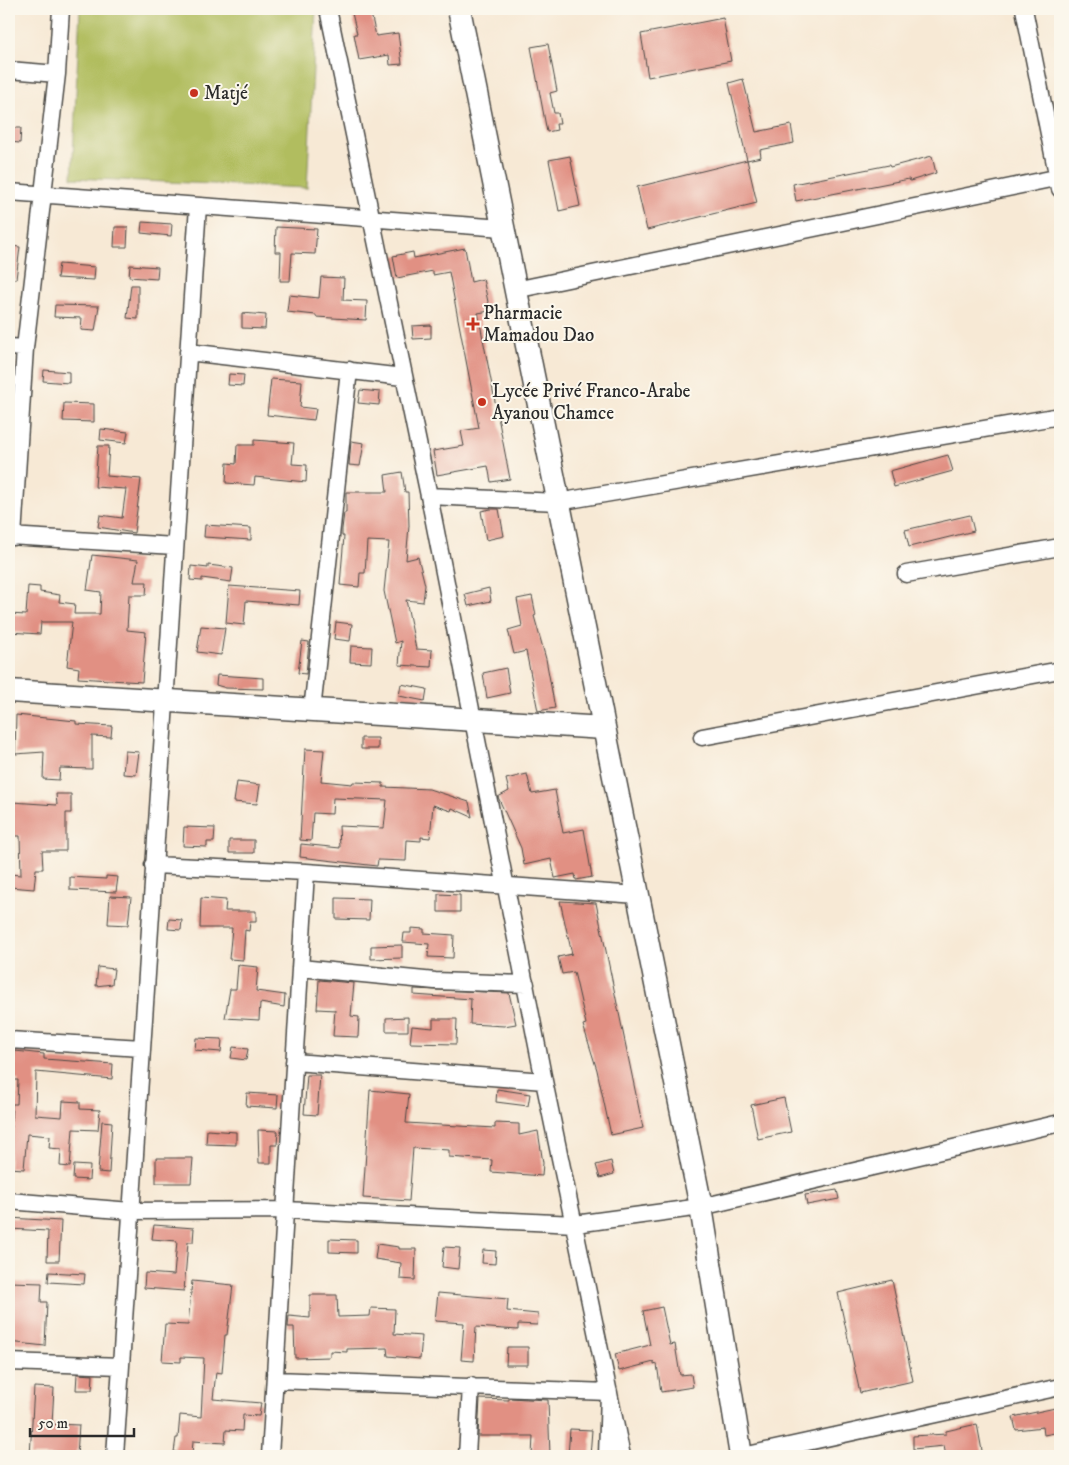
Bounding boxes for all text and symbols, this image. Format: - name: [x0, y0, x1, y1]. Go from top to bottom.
- place label: Matjé: [204, 82, 248, 105]
- marker: Matjé: [188, 87, 200, 99]
- place label: Pharmacie Mamadou Dao: [483, 302, 594, 347]
- marker: Pharmacie Mamadou Dao: [467, 318, 479, 330]
- place label: Lycée Privé Franco-Arabe Ayanou Chamce: [492, 380, 691, 425]
- marker: Lycée Privé Franco-Arabe Ayanou Chamce: [476, 396, 488, 408]
- scale bar: [30, 1405, 134, 1437]
- text: 50 m: [38, 1414, 68, 1433]

